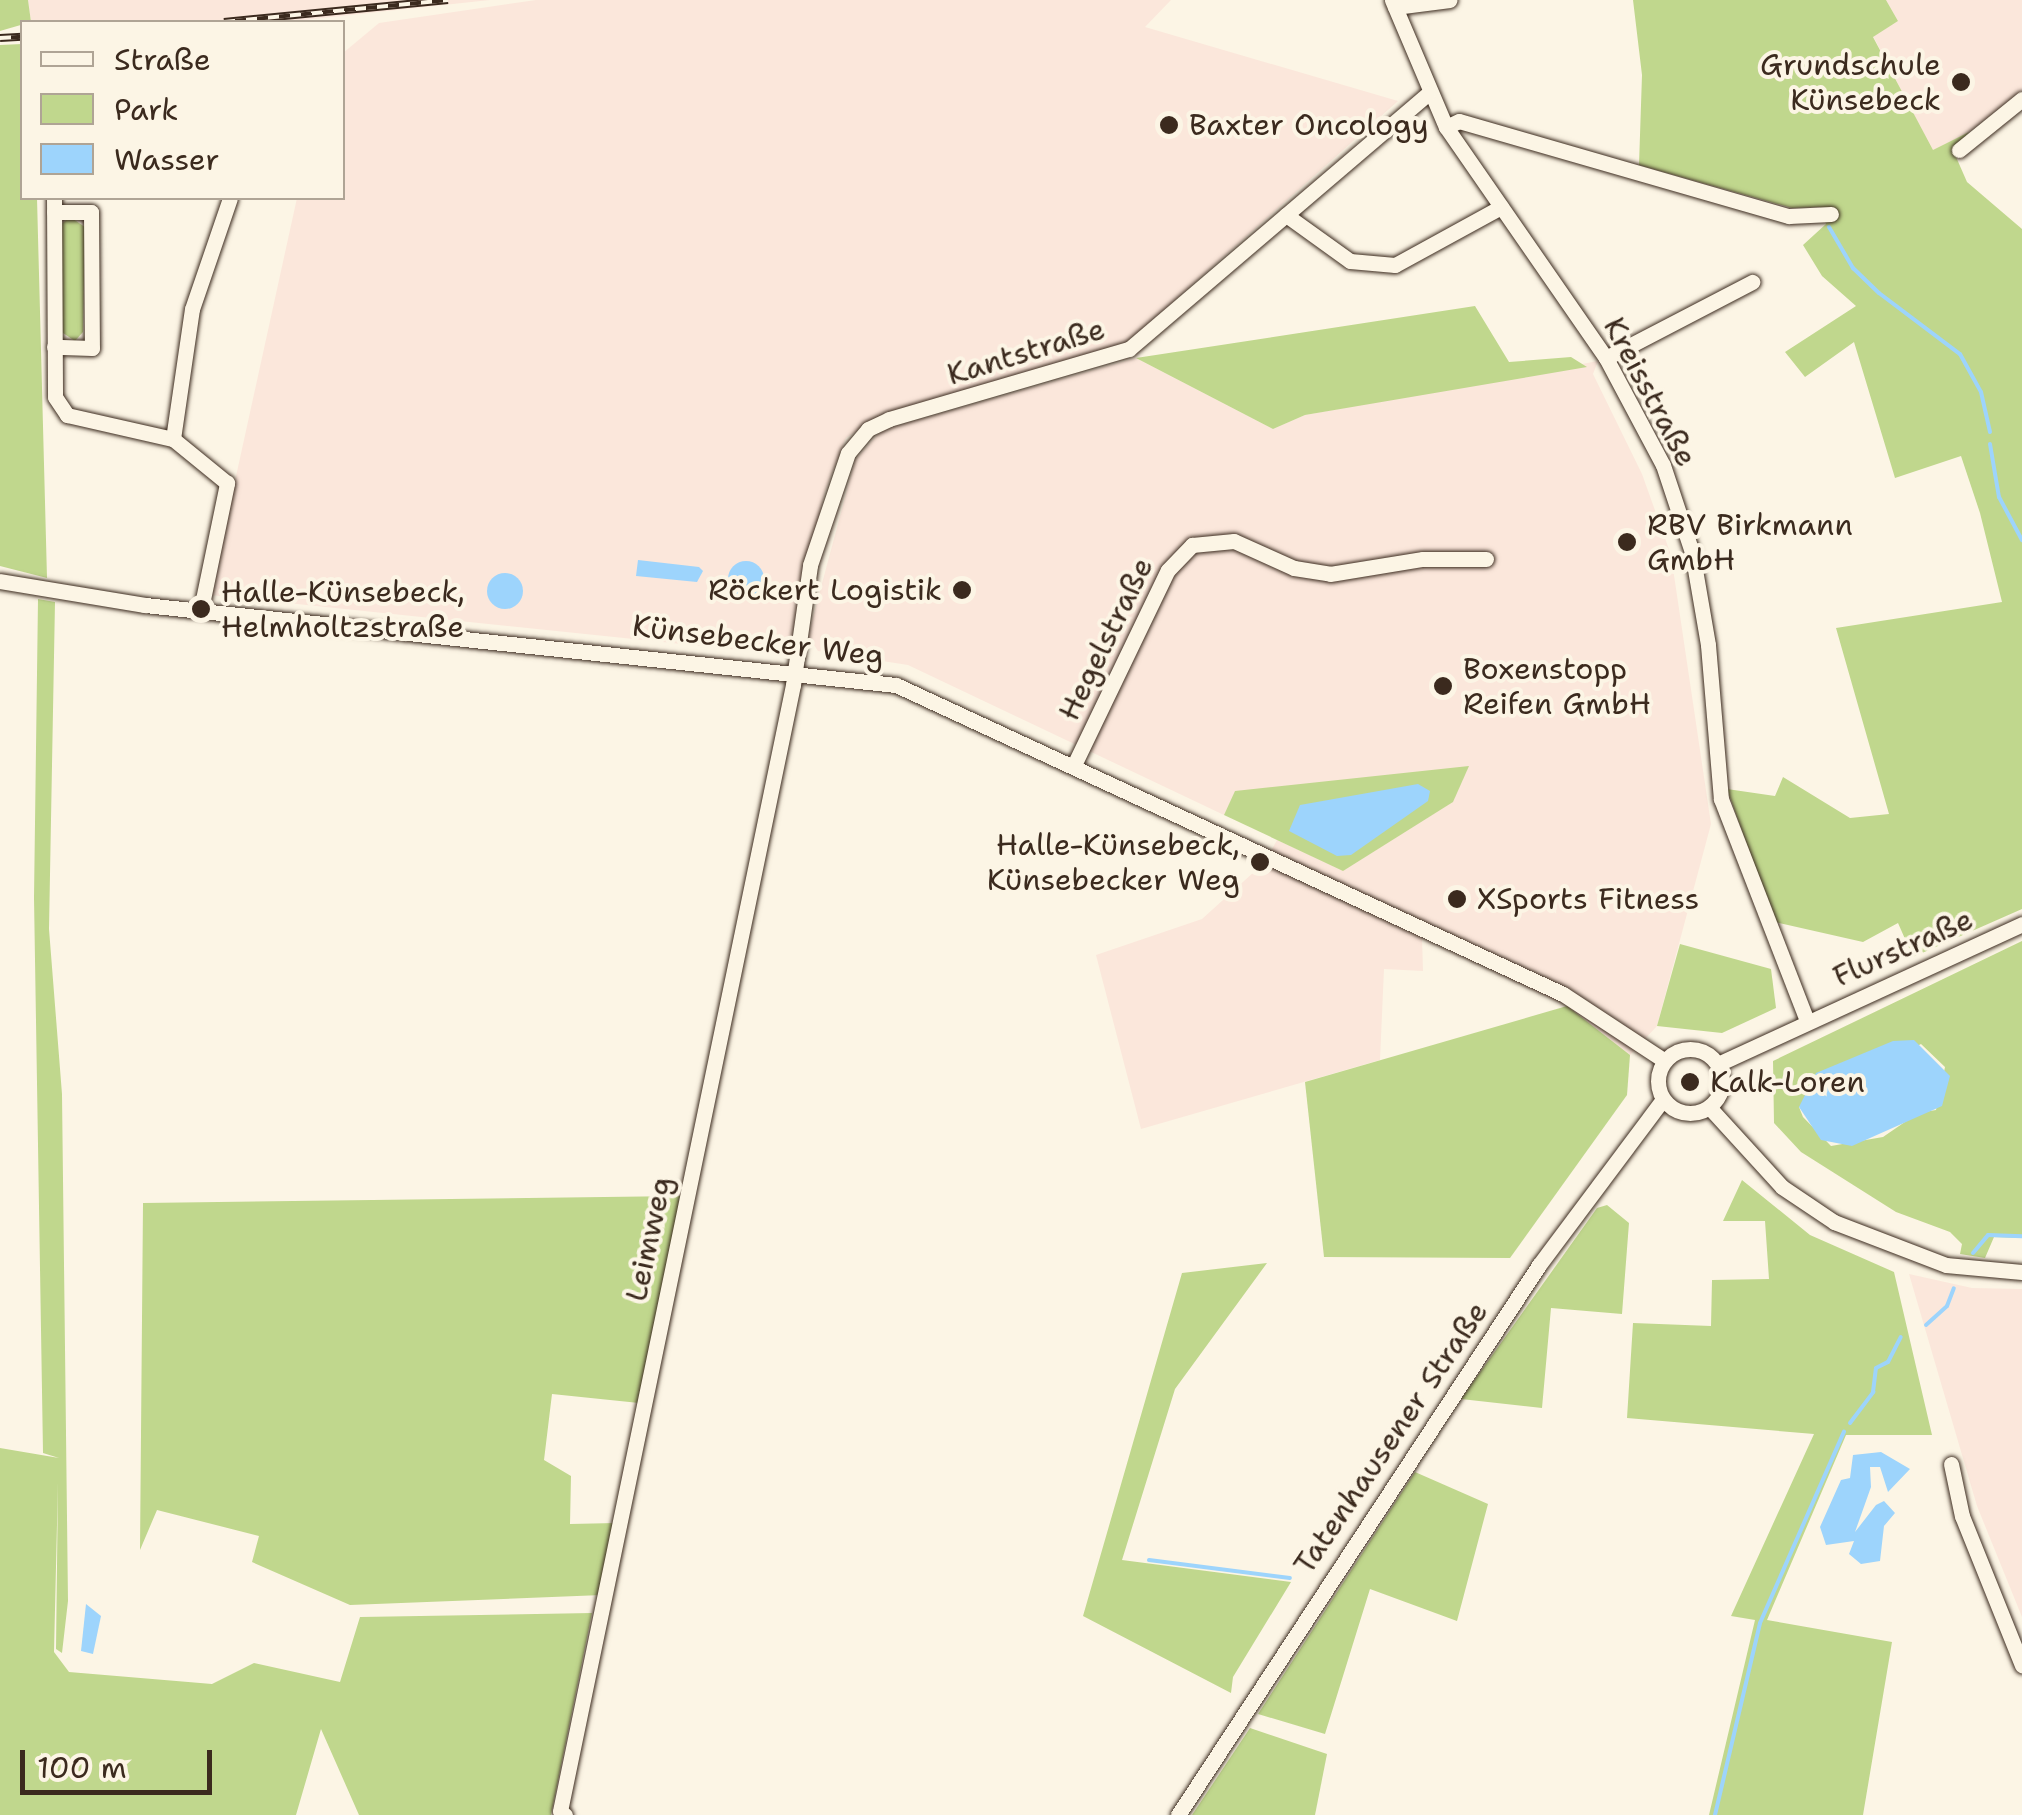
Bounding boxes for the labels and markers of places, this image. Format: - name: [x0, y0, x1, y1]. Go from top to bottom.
- place label: Grundschule Künsebeck: [1760, 47, 1941, 118]
- marker: Grundschule Künsebeck: [1950, 71, 1972, 93]
- place label: Baxter Oncology: [1189, 107, 1429, 143]
- marker: Baxter Oncology: [1158, 114, 1180, 136]
- place label: RBV Birkmann GmbH: [1647, 507, 1853, 578]
- marker: RBV Birkmann GmbH: [1616, 531, 1638, 553]
- place label: Röckert Logistik: [708, 572, 942, 608]
- place label: Halle-Künsebeck, Helmholtzstraße: [221, 574, 465, 644]
- marker: Röckert Logistik: [951, 579, 973, 601]
- marker: Halle-Künsebeck, Helmholtzstraße: [190, 598, 212, 620]
- place label: Boxenstopp Reifen GmbH: [1463, 651, 1651, 722]
- marker: Boxenstopp Reifen GmbH: [1432, 675, 1454, 697]
- place label: Halle-Künsebeck, Künsebecker Weg: [987, 827, 1240, 898]
- marker: Halle-Künsebeck, Künsebecker Weg: [1249, 851, 1271, 873]
- place label: XSports Fitness: [1477, 881, 1699, 917]
- marker: XSports Fitness: [1446, 888, 1468, 910]
- place label: Kalk-Loren: [1710, 1064, 1865, 1100]
- marker: Kalk-Loren: [1679, 1071, 1701, 1093]

